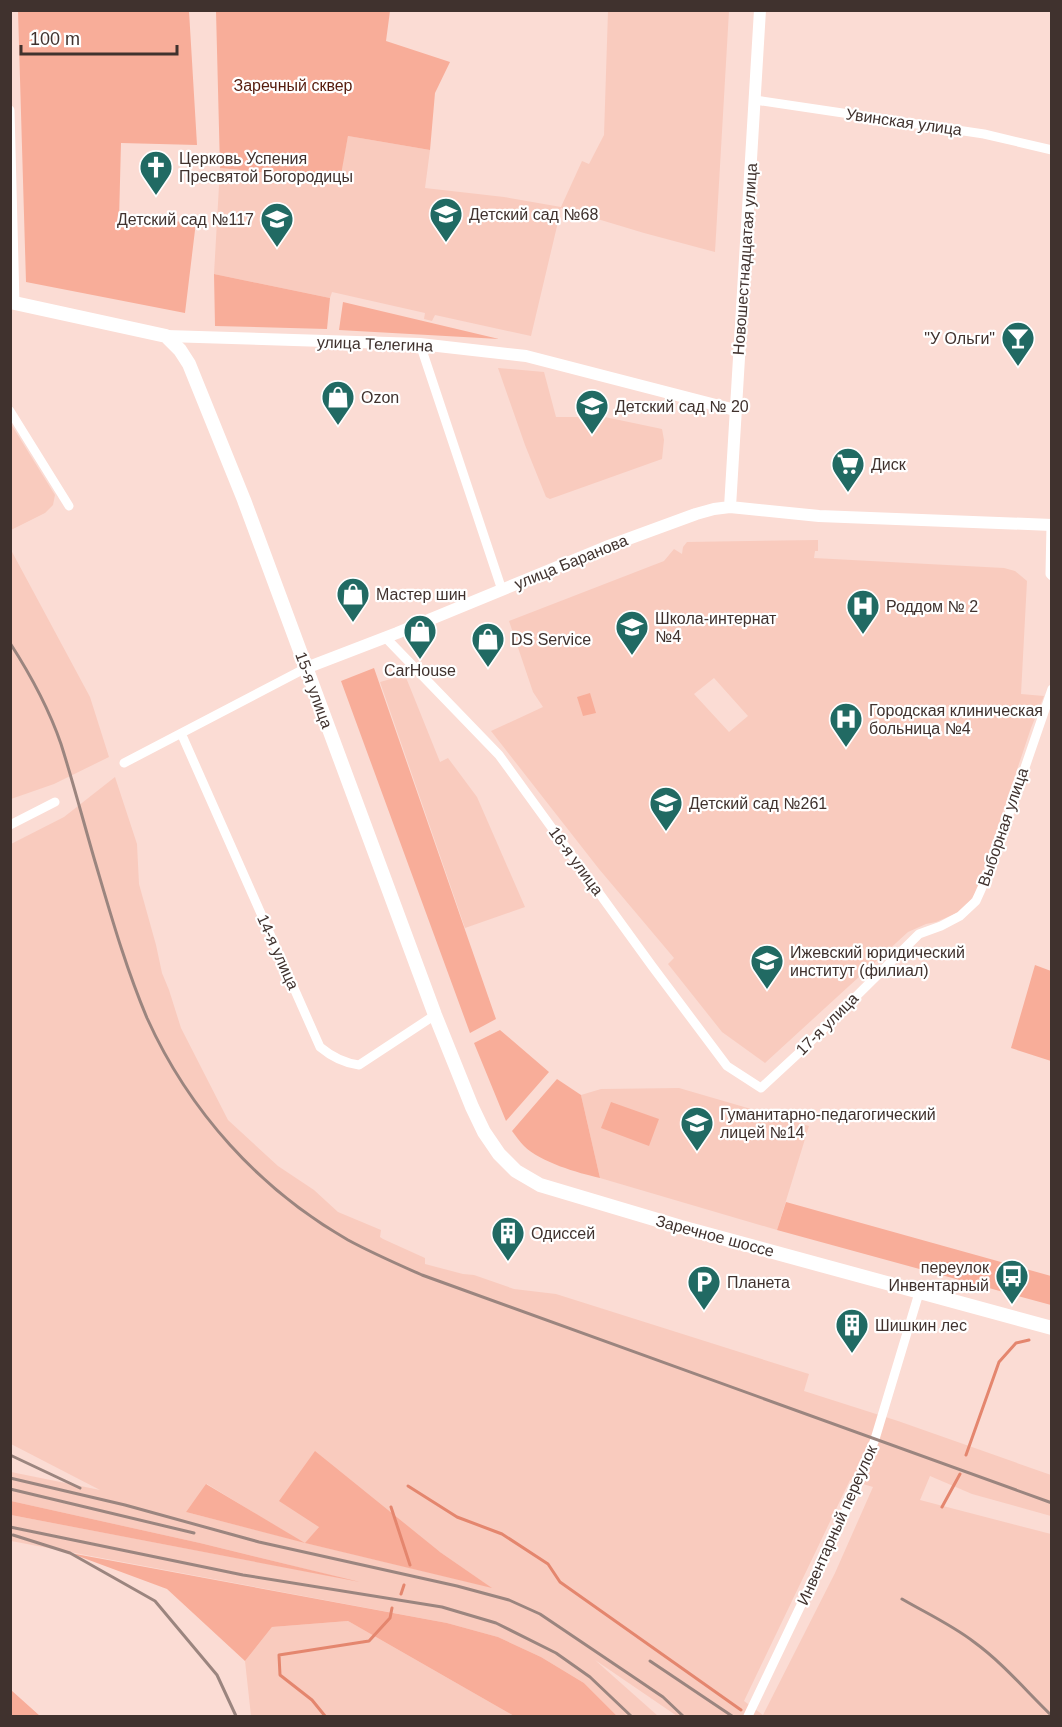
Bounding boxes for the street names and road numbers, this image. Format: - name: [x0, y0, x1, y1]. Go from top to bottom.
- street label: Увинская улица: [845, 105, 963, 139]
- street label: Новошестнадцатая улица: [730, 162, 760, 356]
- street label: улица Телегина: [317, 333, 434, 355]
- street label: улица Баранова: [512, 531, 630, 592]
- street label: 15-я улица: [292, 649, 336, 731]
- street label: Выборная улица: [975, 766, 1031, 888]
- street label: 16-я улица: [546, 824, 607, 899]
- street label: 14-я улица: [254, 912, 302, 992]
- street label: 17-я улица: [793, 990, 861, 1058]
- street label: Заречное шоссе: [654, 1212, 776, 1260]
- street label: Инвентарный переулок: [794, 1441, 880, 1608]

